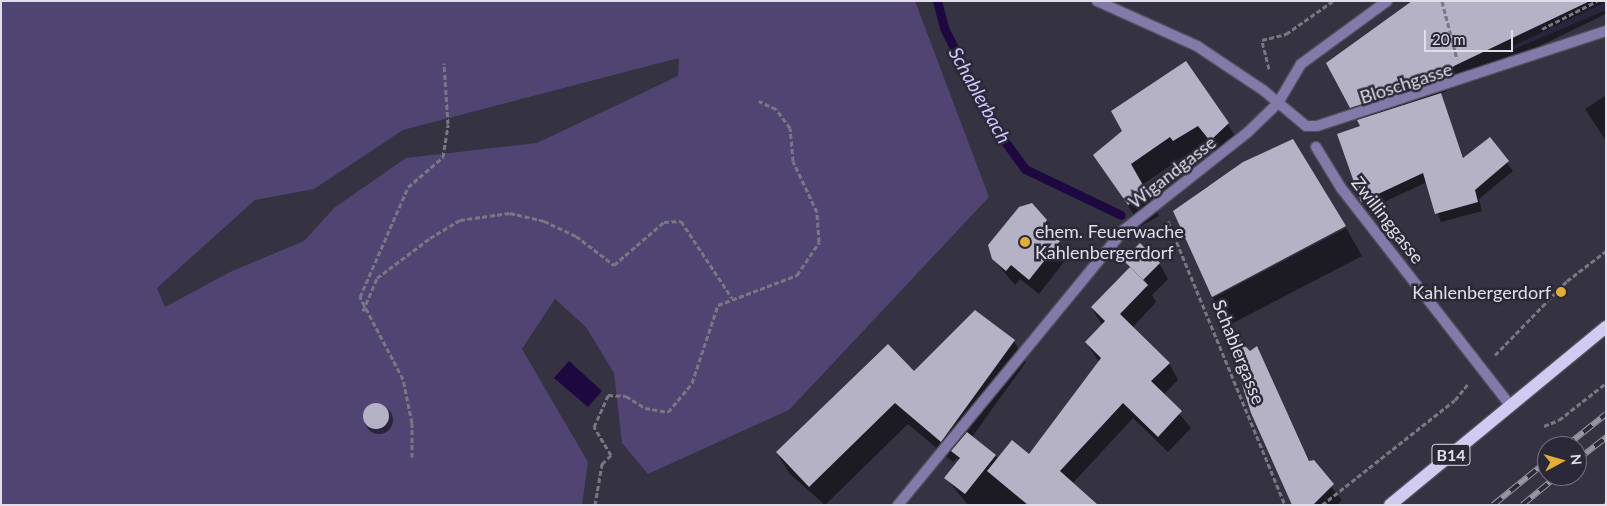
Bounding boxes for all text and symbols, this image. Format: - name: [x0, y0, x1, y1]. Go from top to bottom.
- scale bar: [1427, 20, 1516, 52]
- text: 20 m: [1432, 30, 1466, 48]
- water label: Schablerbach: [944, 43, 1016, 147]
- street label: Bloschgasse: [1357, 58, 1455, 108]
- street label: Wigandgasse: [1124, 131, 1220, 213]
- street label: Zwillinggasse: [1347, 172, 1429, 268]
- place label: ehem. Feuerwache Kahlenbergerdorf: [1035, 221, 1184, 264]
- marker: ehem. Feuerwache Kahlenbergerdorf: [1019, 236, 1031, 248]
- place label: Kahlenbergerdorf: [1412, 281, 1551, 303]
- marker: Kahlenbergerdorf: [1555, 286, 1567, 298]
- street label: Schablergasse: [1208, 297, 1270, 407]
- north arrow: [1537, 436, 1587, 486]
- road number: B14: [1431, 442, 1471, 468]
- text: N: [1567, 453, 1585, 466]

